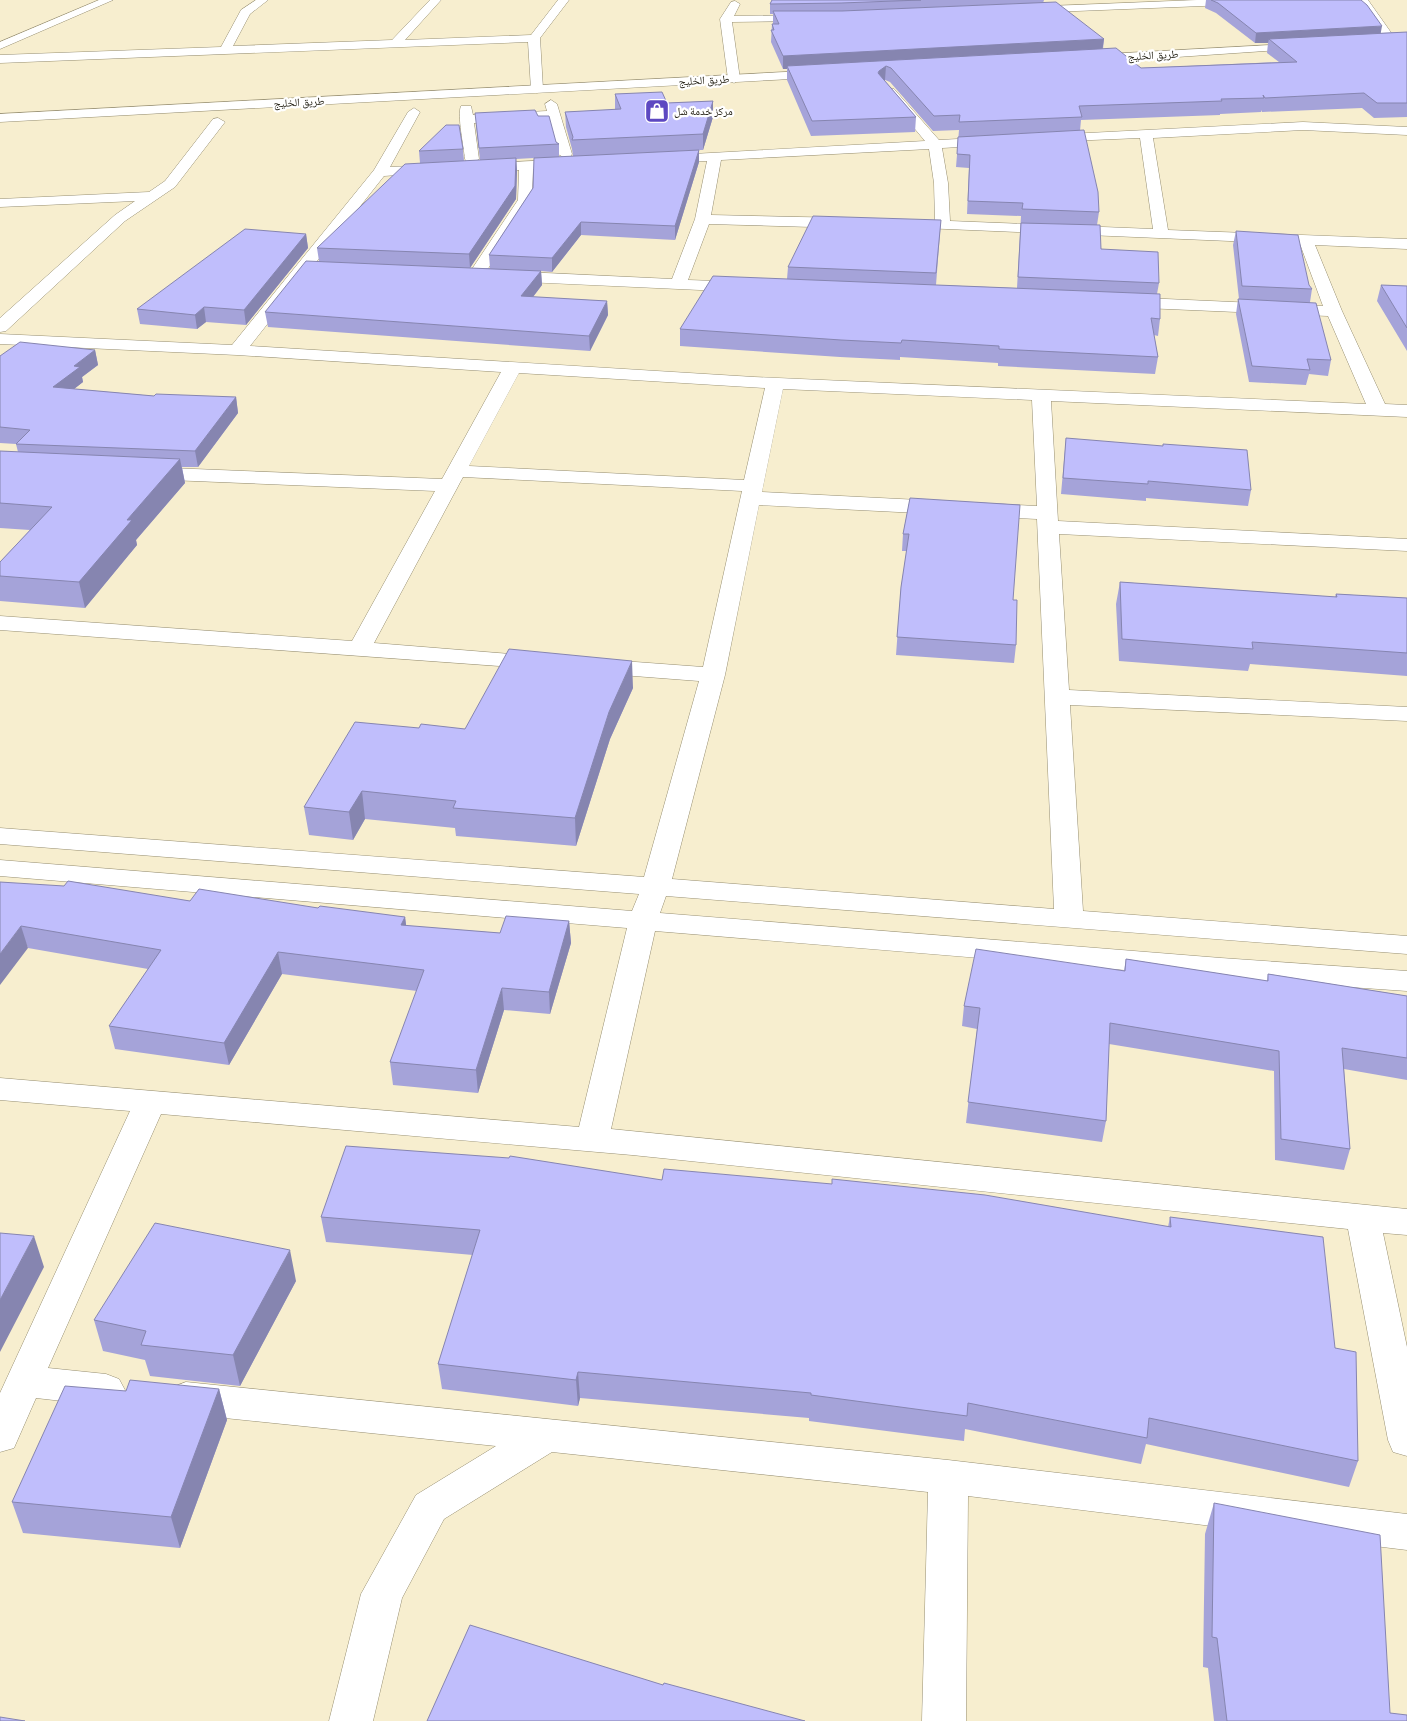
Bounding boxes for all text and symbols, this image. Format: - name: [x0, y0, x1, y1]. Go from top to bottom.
- street label: طريق الخليج: [1127, 47, 1179, 64]
- street label: طريق الخليج: [678, 72, 730, 89]
- street label: طريق الخليج: [273, 94, 325, 111]
- shop icon: مركز خدمة شل: [644, 98, 670, 124]
- place label: مركز خدمة شل: [674, 104, 733, 119]

